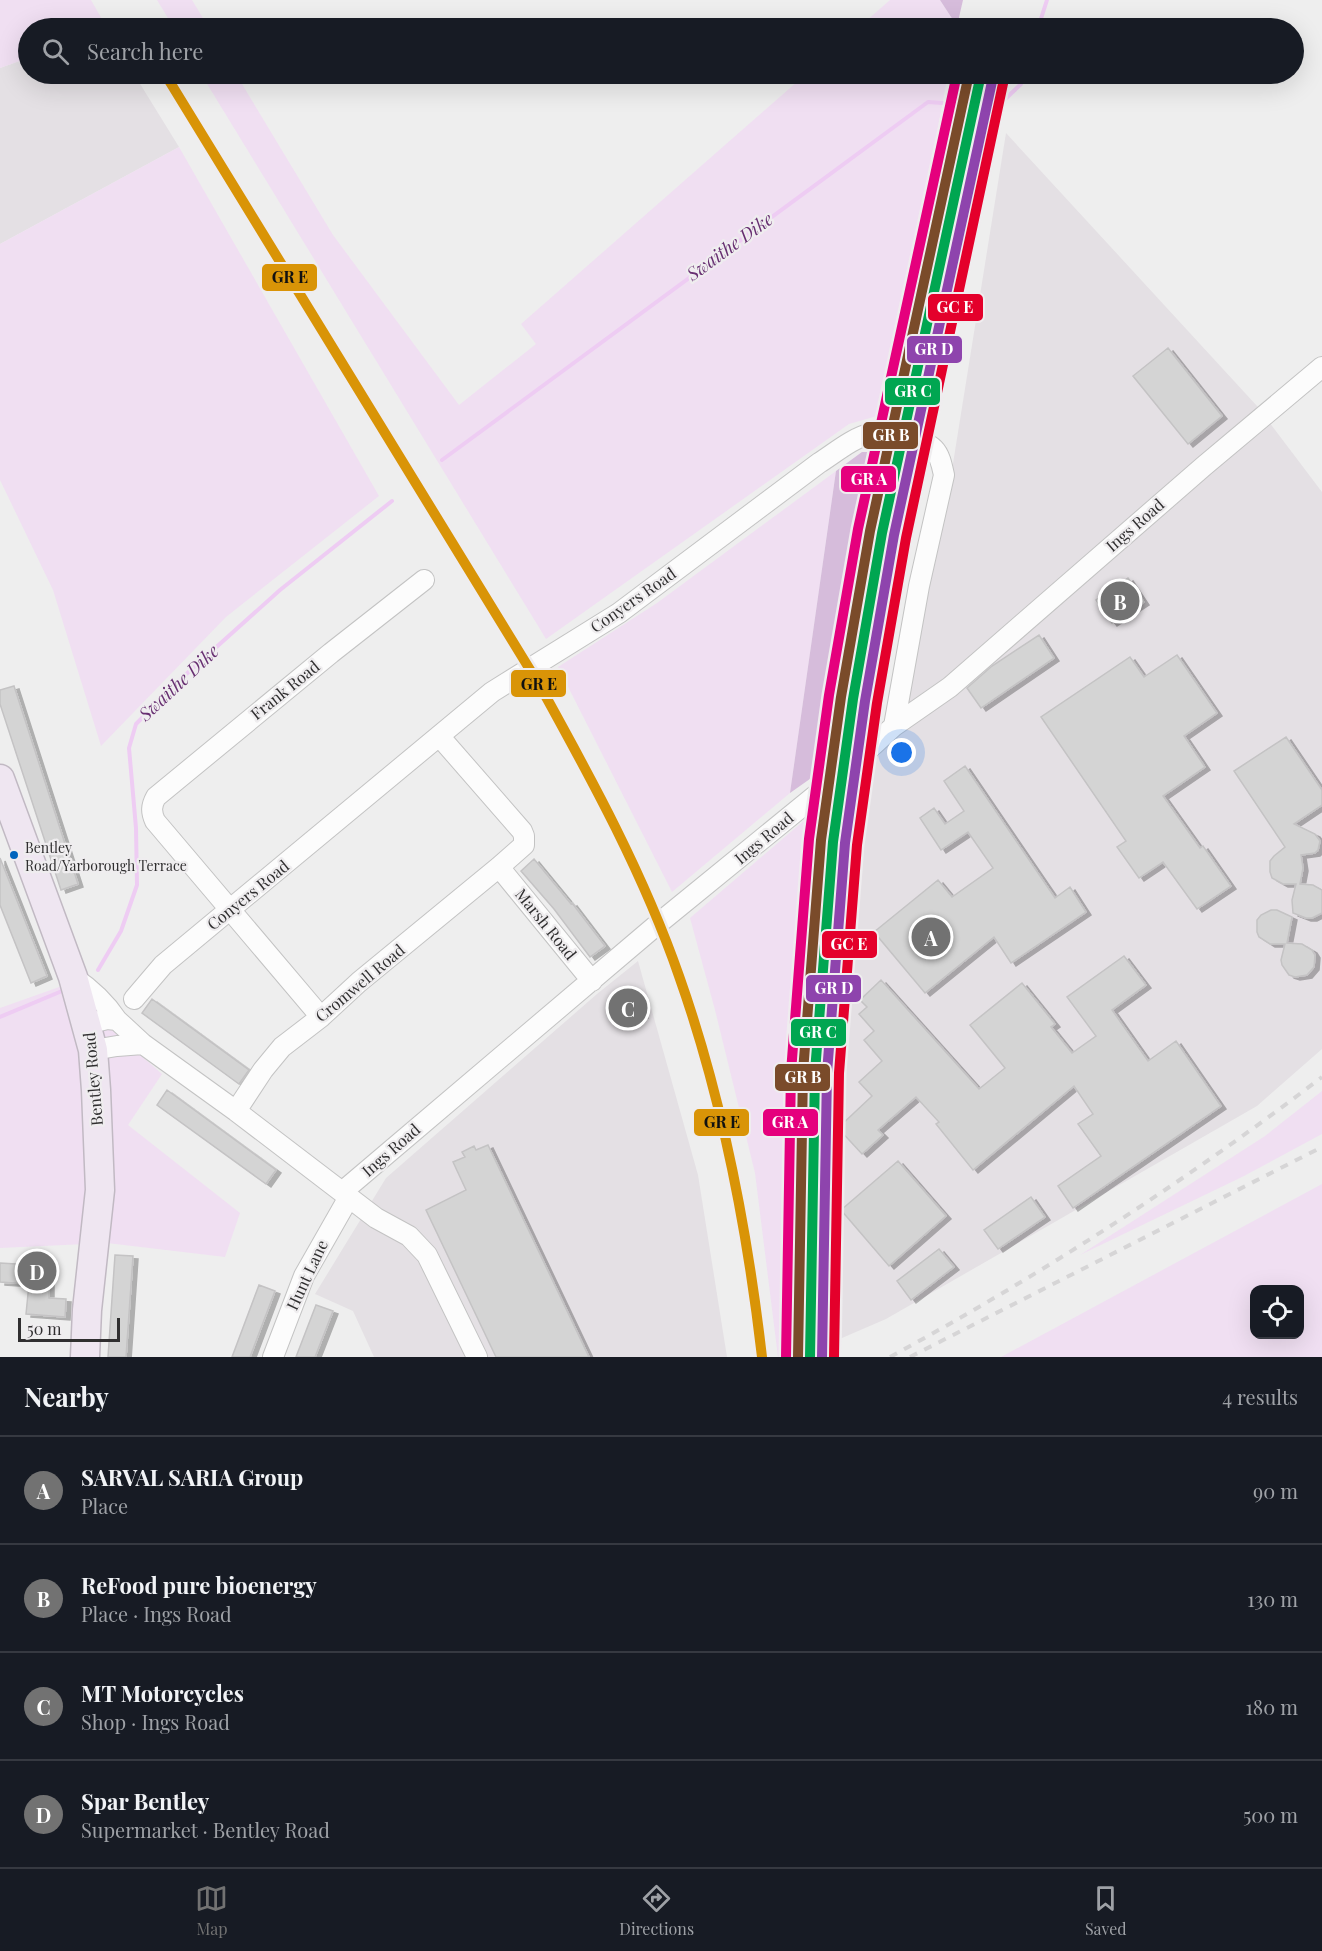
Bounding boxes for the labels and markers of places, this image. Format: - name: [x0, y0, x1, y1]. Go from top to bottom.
- pin: B: [1100, 578, 1140, 624]
- place label: Bentley Road/Yarborough Terrace: [25, 838, 187, 875]
- marker: Bentley Road/Yarborough Terrace: [8, 849, 20, 861]
- pin: A: [912, 914, 950, 960]
- pin: C: [608, 986, 648, 1030]
- pin: D: [18, 1248, 57, 1294]

